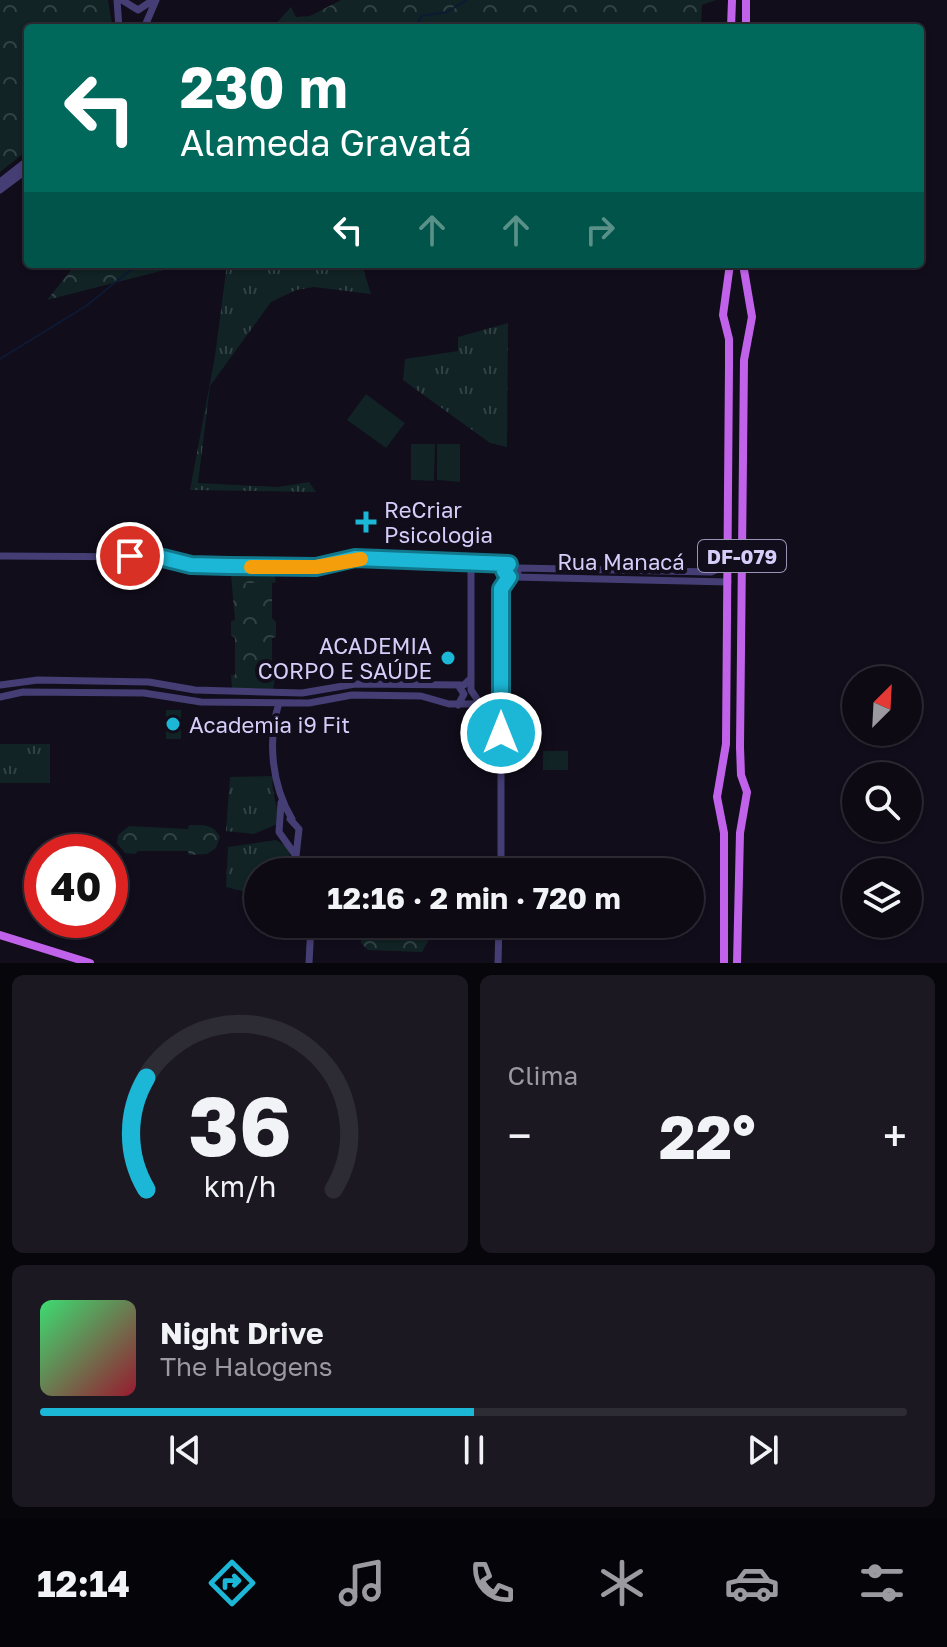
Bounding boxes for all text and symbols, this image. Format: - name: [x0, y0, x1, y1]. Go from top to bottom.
- text: 230 m: [180, 53, 348, 120]
- icon: left: [48, 56, 152, 160]
- text: Alameda Gravatá: [180, 121, 472, 164]
- icon: left: [326, 208, 370, 252]
- icon: ahead: [410, 208, 454, 252]
- icon: ahead: [494, 208, 538, 252]
- icon: right: [578, 208, 622, 252]
- place label: ReCriar Psicologia: [384, 496, 493, 548]
- marker: ReCriar Psicologia: [355, 511, 377, 533]
- pin: [96, 522, 164, 590]
- icon: arrive: [108, 534, 152, 578]
- road number: DF-079: [698, 540, 786, 572]
- street label: Rua Manacá: [557, 548, 685, 575]
- place label: ACADEMIA CORPO E SAÚDE: [258, 632, 432, 684]
- marker: ACADEMIA CORPO E SAÚDE: [439, 649, 457, 667]
- north arrow: [842, 666, 922, 746]
- map controls: [842, 666, 922, 938]
- position arrow: [459, 691, 543, 775]
- place label: Academia i9 Fit: [189, 711, 350, 738]
- marker: Academia i9 Fit: [164, 715, 182, 733]
- button: search: [842, 762, 922, 842]
- speed limit sign: 40: [24, 834, 128, 938]
- button: layers: [842, 858, 922, 938]
- text: 12:16 · 2 min · 720 m: [327, 880, 621, 916]
- text: Clima: [508, 1060, 578, 1091]
- text: 36: [188, 1074, 292, 1174]
- text: 22°: [659, 1100, 756, 1172]
- text: −: [508, 1109, 532, 1162]
- text: +: [883, 1109, 907, 1162]
- text: km/h: [203, 1169, 276, 1203]
- text: Night Drive: [160, 1315, 324, 1351]
- text: The Halogens: [160, 1351, 333, 1382]
- icon: previous: [163, 1428, 207, 1472]
- icon: pause: [452, 1428, 496, 1472]
- icon: next: [741, 1428, 785, 1472]
- icon: directions: [204, 1555, 260, 1611]
- icon: music: [334, 1555, 390, 1611]
- icon: phone: [464, 1555, 520, 1611]
- icon: climate: [594, 1555, 650, 1611]
- icon: car: [724, 1555, 780, 1611]
- icon: filters: [854, 1555, 910, 1611]
- text: 12:14: [37, 1562, 130, 1605]

